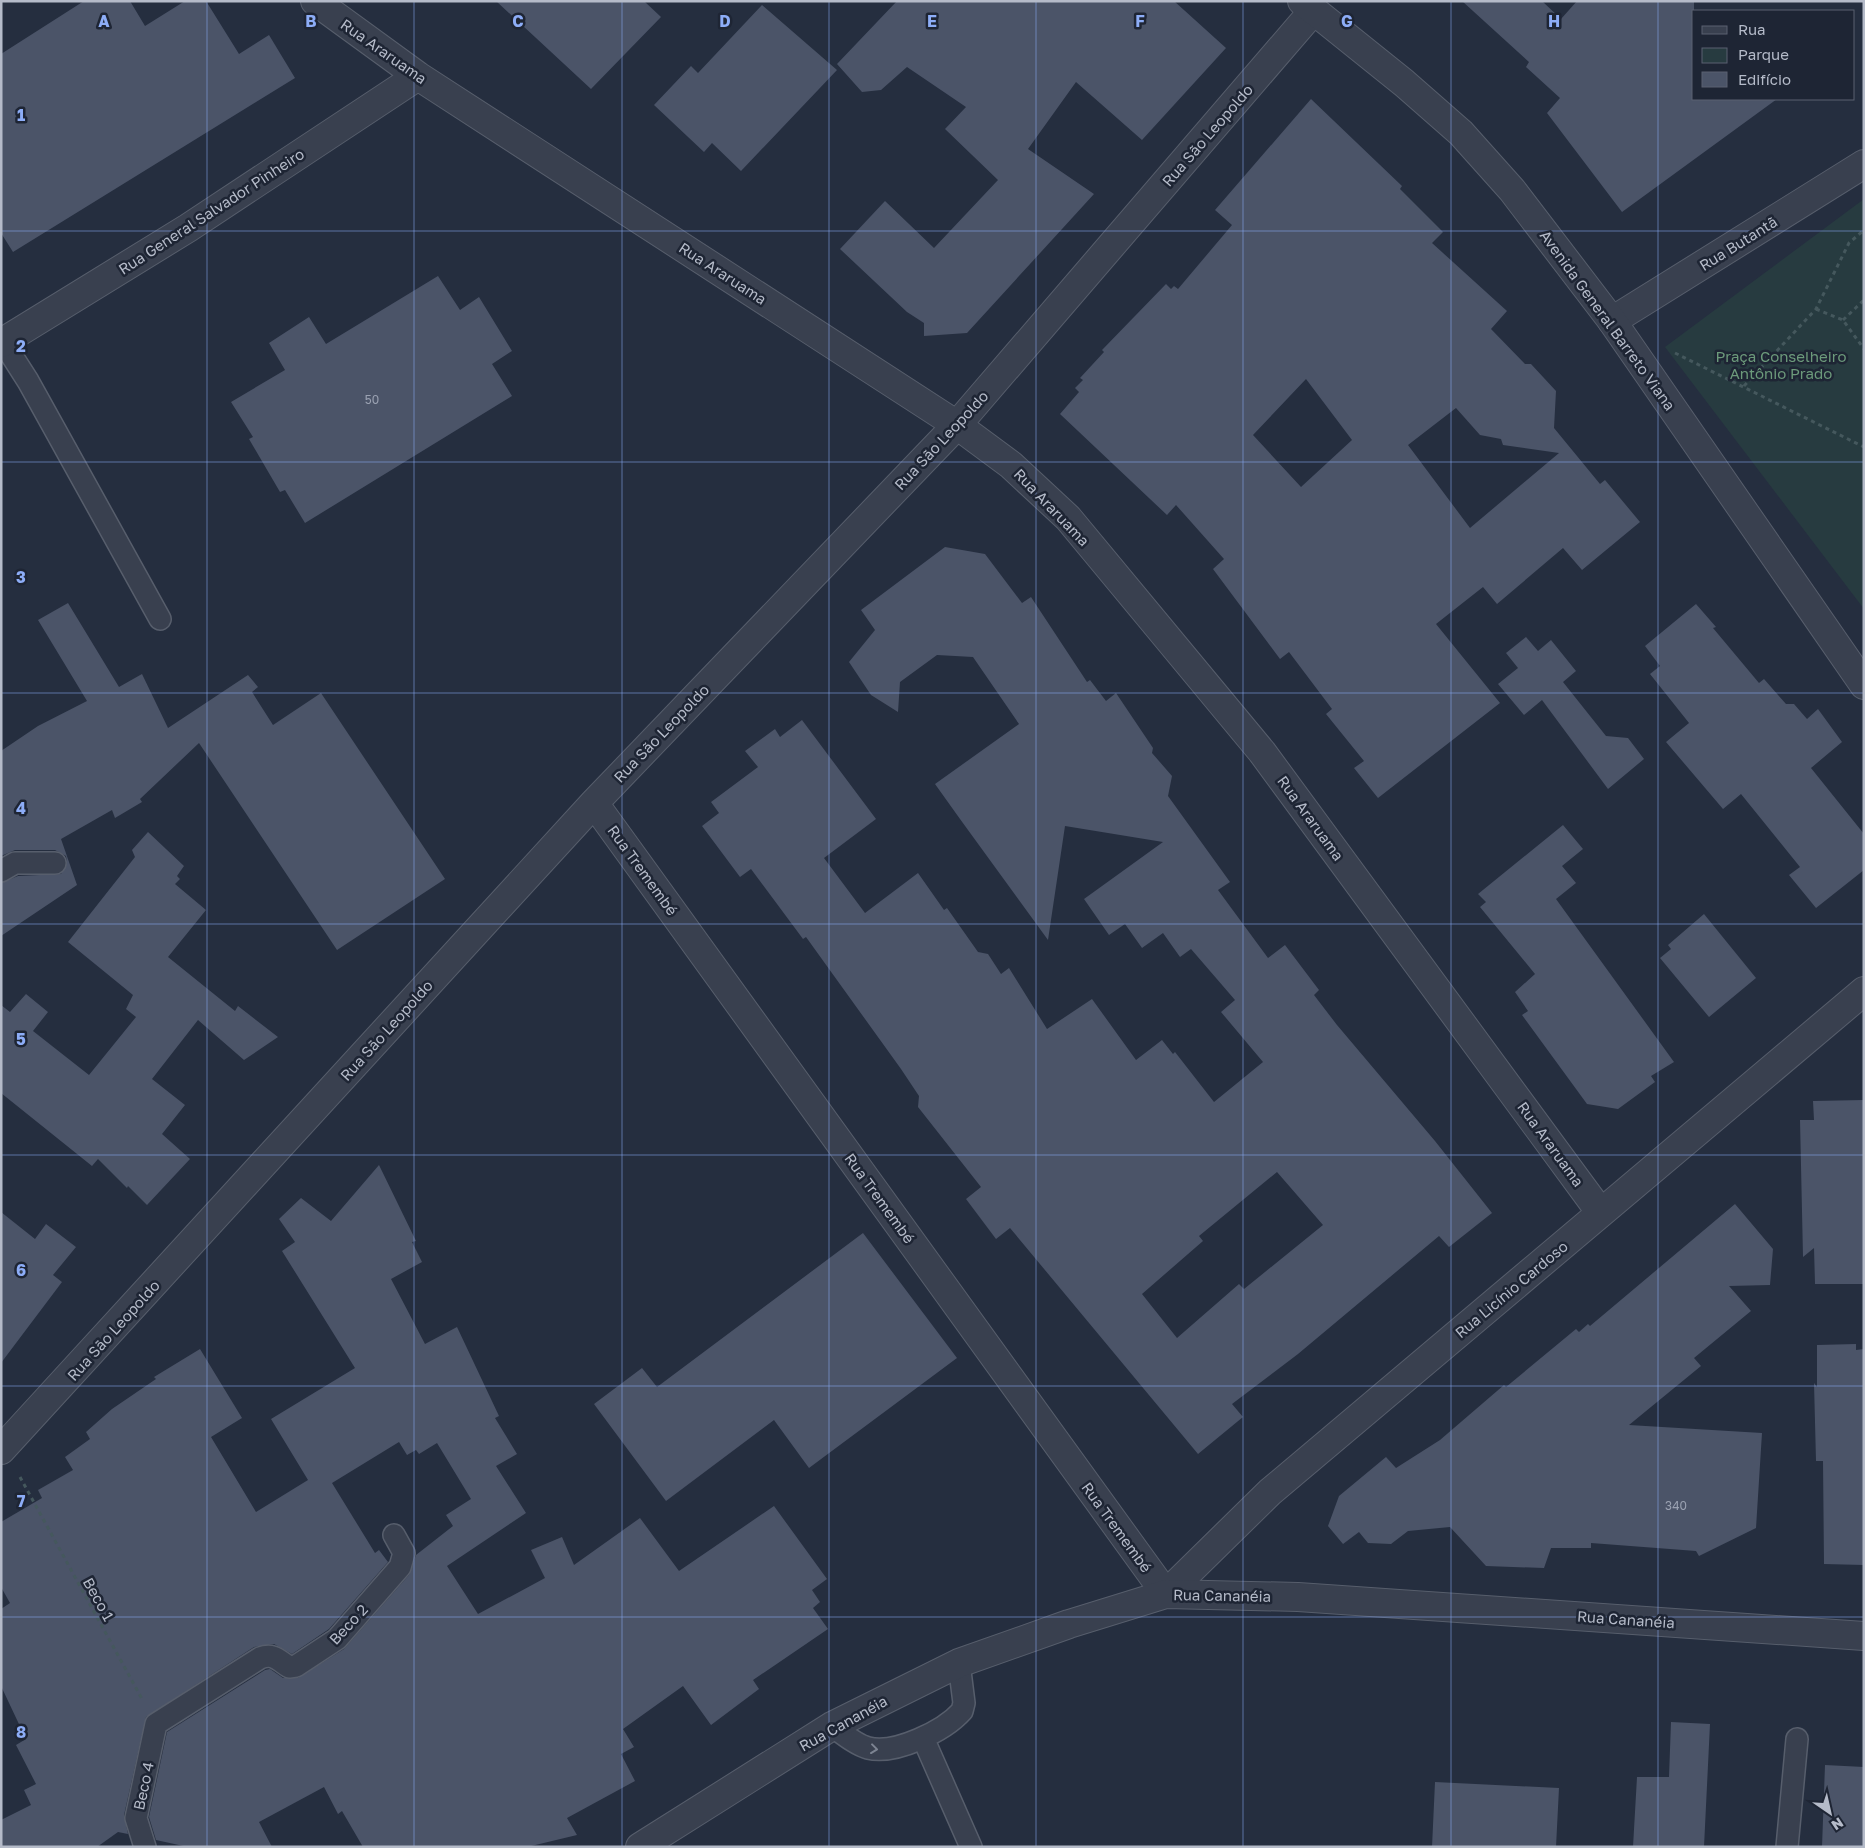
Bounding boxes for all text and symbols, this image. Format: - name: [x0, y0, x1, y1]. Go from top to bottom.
- legend: [1692, 10, 1855, 100]
- text: A: [98, 11, 110, 31]
- text: B: [305, 11, 317, 31]
- text: C: [512, 11, 524, 31]
- text: D: [719, 11, 731, 31]
- text: E: [927, 11, 937, 31]
- text: F: [1135, 11, 1145, 31]
- text: G: [1341, 11, 1353, 31]
- text: H: [1548, 11, 1560, 31]
- street label: Rua Araruama: [338, 15, 430, 87]
- text: Rua: [1738, 20, 1765, 38]
- text: Parque: [1738, 45, 1789, 63]
- text: Edifício: [1738, 70, 1791, 88]
- street label: Rua São Leopoldo: [1158, 80, 1256, 190]
- text: 1: [17, 105, 25, 125]
- street label: Rua General Salvador Pinheiro: [115, 144, 307, 278]
- street label: Rua Butantã: [1696, 212, 1780, 274]
- street label: Avenida General Barreto Viana: [1537, 226, 1679, 414]
- street label: Rua Araruama: [676, 238, 770, 308]
- text: 2: [16, 336, 26, 356]
- park label: Praça Conselheiro Antônio Prado: [1716, 347, 1846, 382]
- street label: Rua São Leopoldo: [890, 387, 992, 493]
- house number: 50: [365, 392, 379, 407]
- street label: Rua Araruama: [1011, 465, 1093, 549]
- text: 3: [16, 567, 26, 587]
- street label: Rua São Leopoldo: [610, 680, 712, 786]
- street label: Rua Araruama: [1274, 772, 1348, 864]
- text: 4: [16, 798, 26, 818]
- street label: Rua Tremembé: [604, 822, 682, 919]
- street label: Rua São Leopoldo: [336, 976, 436, 1084]
- text: 5: [16, 1029, 26, 1049]
- street label: Rua Araruama: [1514, 1098, 1588, 1190]
- street label: Rua Tremembé: [841, 1150, 919, 1247]
- street label: Rua Licínio Cardoso: [1451, 1237, 1571, 1341]
- text: 6: [16, 1260, 26, 1280]
- street label: Rua São Leopoldo: [63, 1276, 163, 1384]
- street label: Rua Tremembé: [1078, 1479, 1156, 1576]
- text: 7: [17, 1491, 26, 1511]
- house number: 340: [1665, 1498, 1687, 1513]
- street label: Beco 1: [80, 1574, 118, 1624]
- street label: Rua Cananéia: [1173, 1585, 1271, 1605]
- street label: Beco 2: [325, 1600, 371, 1648]
- street label: Rua Cananéia: [1576, 1607, 1676, 1631]
- street label: Rua Cananéia: [796, 1691, 890, 1755]
- text: 8: [16, 1722, 26, 1742]
- one-way arrow: [870, 1743, 878, 1754]
- street label: Beco 4: [129, 1760, 157, 1812]
- north arrow: [1805, 1788, 1855, 1838]
- text: N: [1828, 1814, 1847, 1834]

